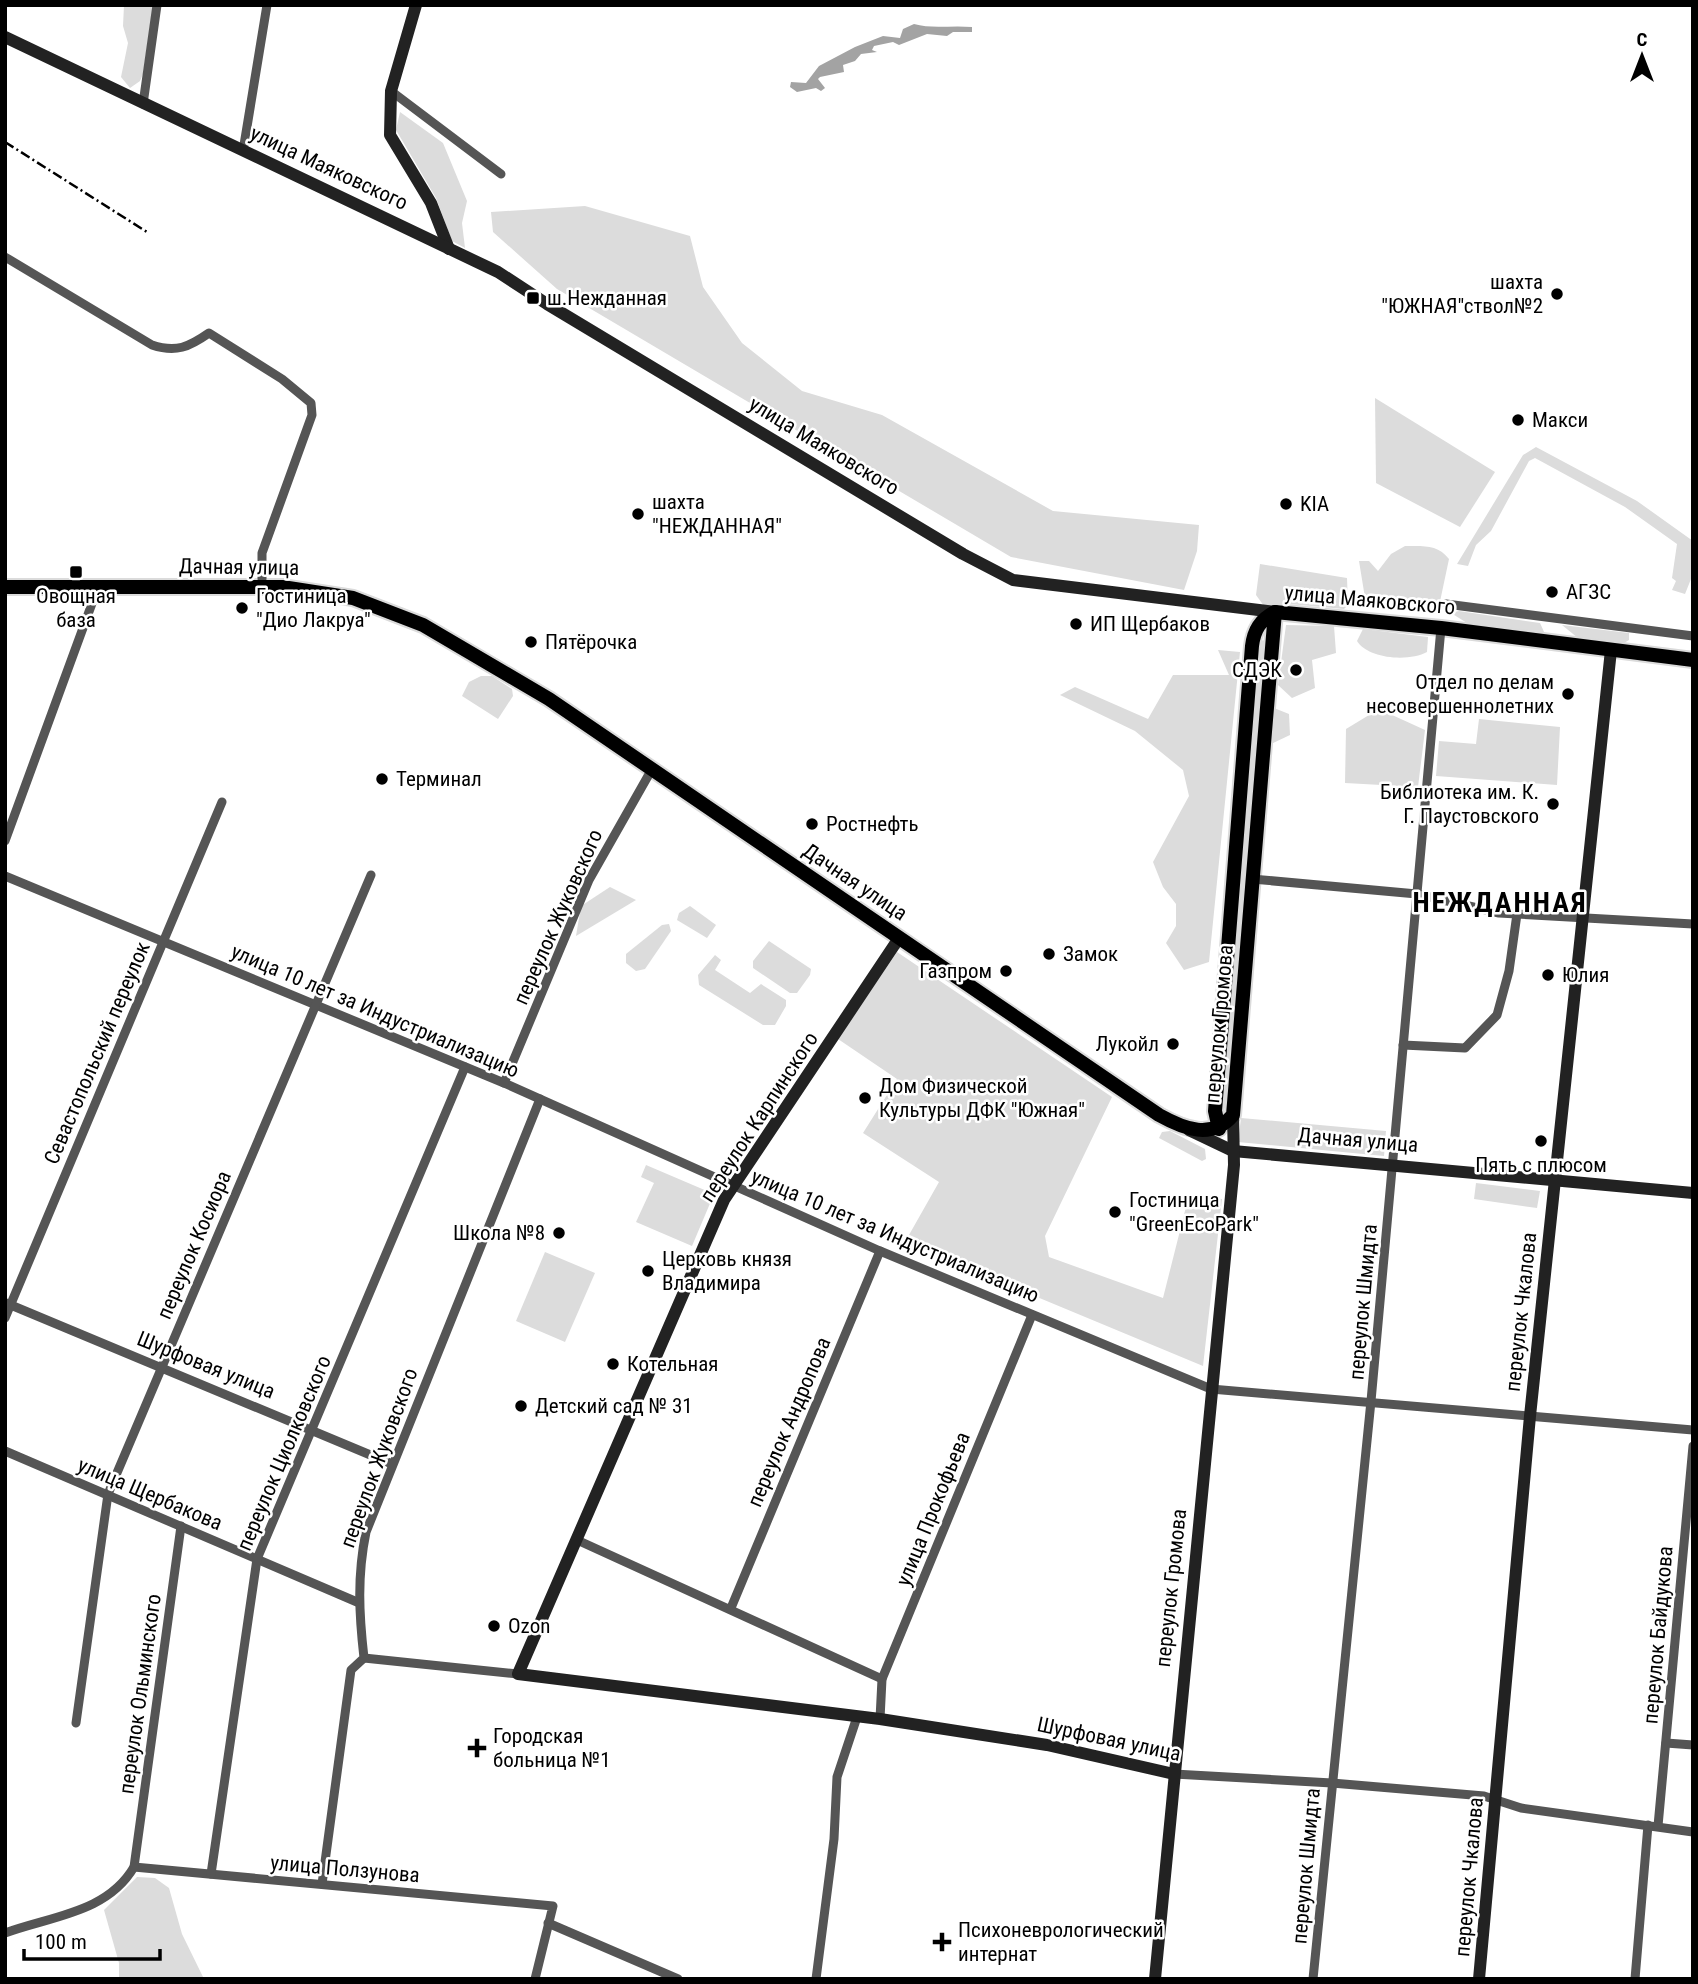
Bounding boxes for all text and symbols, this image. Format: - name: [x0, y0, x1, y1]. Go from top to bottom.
- north arrow: [1607, 21, 1677, 91]
- text: С: [1637, 28, 1648, 51]
- street label: улица Маяковского: [246, 121, 412, 215]
- place label: шахта "ЮЖНАЯ"ствол№2: [1381, 270, 1543, 318]
- place label: ш.Нежданная: [547, 286, 667, 310]
- marker: шахта "ЮЖНАЯ"ствол№2: [1549, 286, 1565, 302]
- marker: ш.Нежданная: [525, 290, 541, 306]
- street label: улица Маяковского: [745, 392, 903, 500]
- place label: Макси: [1532, 408, 1588, 432]
- marker: Макси: [1510, 412, 1526, 428]
- place label: шахта "НЕЖДАННАЯ": [652, 490, 782, 538]
- place label: KIA: [1300, 492, 1329, 516]
- marker: KIA: [1278, 496, 1294, 512]
- marker: шахта "НЕЖДАННАЯ": [630, 506, 646, 522]
- street label: Дачная улица: [179, 554, 299, 580]
- marker: Овощная база: [68, 564, 84, 580]
- place label: АГЗС: [1566, 580, 1611, 604]
- street label: улица Маяковского: [1284, 581, 1456, 619]
- place label: Овощная база: [36, 584, 116, 632]
- place label: Гостиница "Дио Лакруа": [256, 584, 371, 632]
- marker: АГЗС: [1544, 584, 1560, 600]
- marker: Гостиница "Дио Лакруа": [234, 600, 250, 616]
- place label: ИП Щербаков: [1090, 612, 1210, 636]
- marker: ИП Щербаков: [1068, 616, 1084, 632]
- place label: Пятёрочка: [545, 630, 637, 654]
- marker: Пятёрочка: [523, 634, 539, 650]
- place label: СДЭК: [1232, 658, 1282, 682]
- marker: СДЭК: [1288, 662, 1304, 678]
- place label: Отдел по делам несовершеннолетних: [1366, 670, 1554, 718]
- marker: Отдел по делам несовершеннолетних: [1560, 686, 1576, 702]
- place label: Терминал: [396, 767, 482, 791]
- marker: Терминал: [374, 771, 390, 787]
- place label: Библиотека им. К. Г. Паустовского: [1380, 780, 1539, 828]
- marker: Библиотека им. К. Г. Паустовского: [1545, 796, 1561, 812]
- place label: Ростнефть: [826, 812, 919, 836]
- marker: Ростнефть: [804, 816, 820, 832]
- street label: переулок Жуковского: [509, 826, 607, 1008]
- street label: Дачная улица: [798, 838, 912, 926]
- district label: НЕЖДАННАЯ: [1412, 886, 1588, 919]
- street label: Севастопольский переулок: [39, 938, 155, 1168]
- street label: улица 10 лет за Индустриализацию: [227, 939, 523, 1083]
- place label: Замок: [1063, 942, 1118, 966]
- street label: переулок Громова: [1200, 944, 1238, 1104]
- marker: Замок: [1041, 946, 1057, 962]
- place label: Газпром: [919, 959, 992, 983]
- marker: Газпром: [998, 963, 1014, 979]
- place label: Юлия: [1562, 963, 1609, 987]
- marker: Юлия: [1540, 967, 1556, 983]
- street label: переулок Карпинского: [695, 1028, 823, 1206]
- place label: Лукойл: [1095, 1032, 1159, 1056]
- marker: Лукойл: [1165, 1036, 1181, 1052]
- place label: Дом Физической Культуры ДФК "Южная": [879, 1074, 1085, 1122]
- marker: Дом Физической Культуры ДФК "Южная": [857, 1090, 873, 1106]
- street label: Дачная улица: [1297, 1123, 1419, 1157]
- marker: Пять с плюсом: [1533, 1133, 1549, 1149]
- place label: Пять с плюсом: [1475, 1153, 1607, 1177]
- street label: улица 10 лет за Индустриализацию: [747, 1164, 1043, 1308]
- street label: переулок Косиора: [152, 1167, 236, 1323]
- place label: Гостиница "GreenEcoPark": [1129, 1188, 1259, 1236]
- marker: Гостиница "GreenEcoPark": [1107, 1204, 1123, 1220]
- place label: Школа №8: [453, 1221, 545, 1245]
- street label: переулок Шмидта: [1344, 1223, 1382, 1381]
- marker: Школа №8: [551, 1225, 567, 1241]
- street label: переулок Чкалова: [1501, 1231, 1541, 1393]
- place label: Церковь князя Владимира: [662, 1247, 792, 1295]
- marker: Церковь князя Владимира: [640, 1263, 656, 1279]
- street label: Шурфовая улица: [134, 1326, 278, 1404]
- street label: переулок Андропова: [742, 1334, 836, 1510]
- street label: переулок Циолковского: [232, 1352, 336, 1554]
- place label: Котельная: [627, 1352, 718, 1376]
- marker: Котельная: [605, 1356, 621, 1372]
- street label: переулок Жуковского: [335, 1365, 423, 1551]
- place label: Детский сад № 31: [535, 1394, 693, 1418]
- marker: Детский сад № 31: [513, 1398, 529, 1414]
- street label: улица Прокофьева: [891, 1429, 975, 1589]
- street label: улица Щербакова: [74, 1453, 226, 1535]
- street label: переулок Громова: [1151, 1508, 1191, 1668]
- street label: переулок Байдукова: [1638, 1545, 1678, 1725]
- street label: переулок Ольминского: [114, 1592, 166, 1796]
- place label: Ozon: [508, 1614, 550, 1638]
- marker: Ozon: [486, 1618, 502, 1634]
- street label: Шурфовая улица: [1035, 1712, 1183, 1766]
- place label: Городская больница №1: [493, 1724, 611, 1772]
- marker: Городская больница №1: [467, 1738, 487, 1758]
- street label: переулок Шмидта: [1287, 1787, 1325, 1945]
- street label: переулок Чкалова: [1450, 1796, 1488, 1958]
- street label: улица Ползунова: [269, 1851, 421, 1887]
- scale bar: [24, 1918, 161, 1962]
- place label: Психоневрологический интернат: [958, 1918, 1164, 1966]
- text: 100 m: [35, 1930, 87, 1954]
- marker: Психоневрологический интернат: [932, 1932, 952, 1952]

